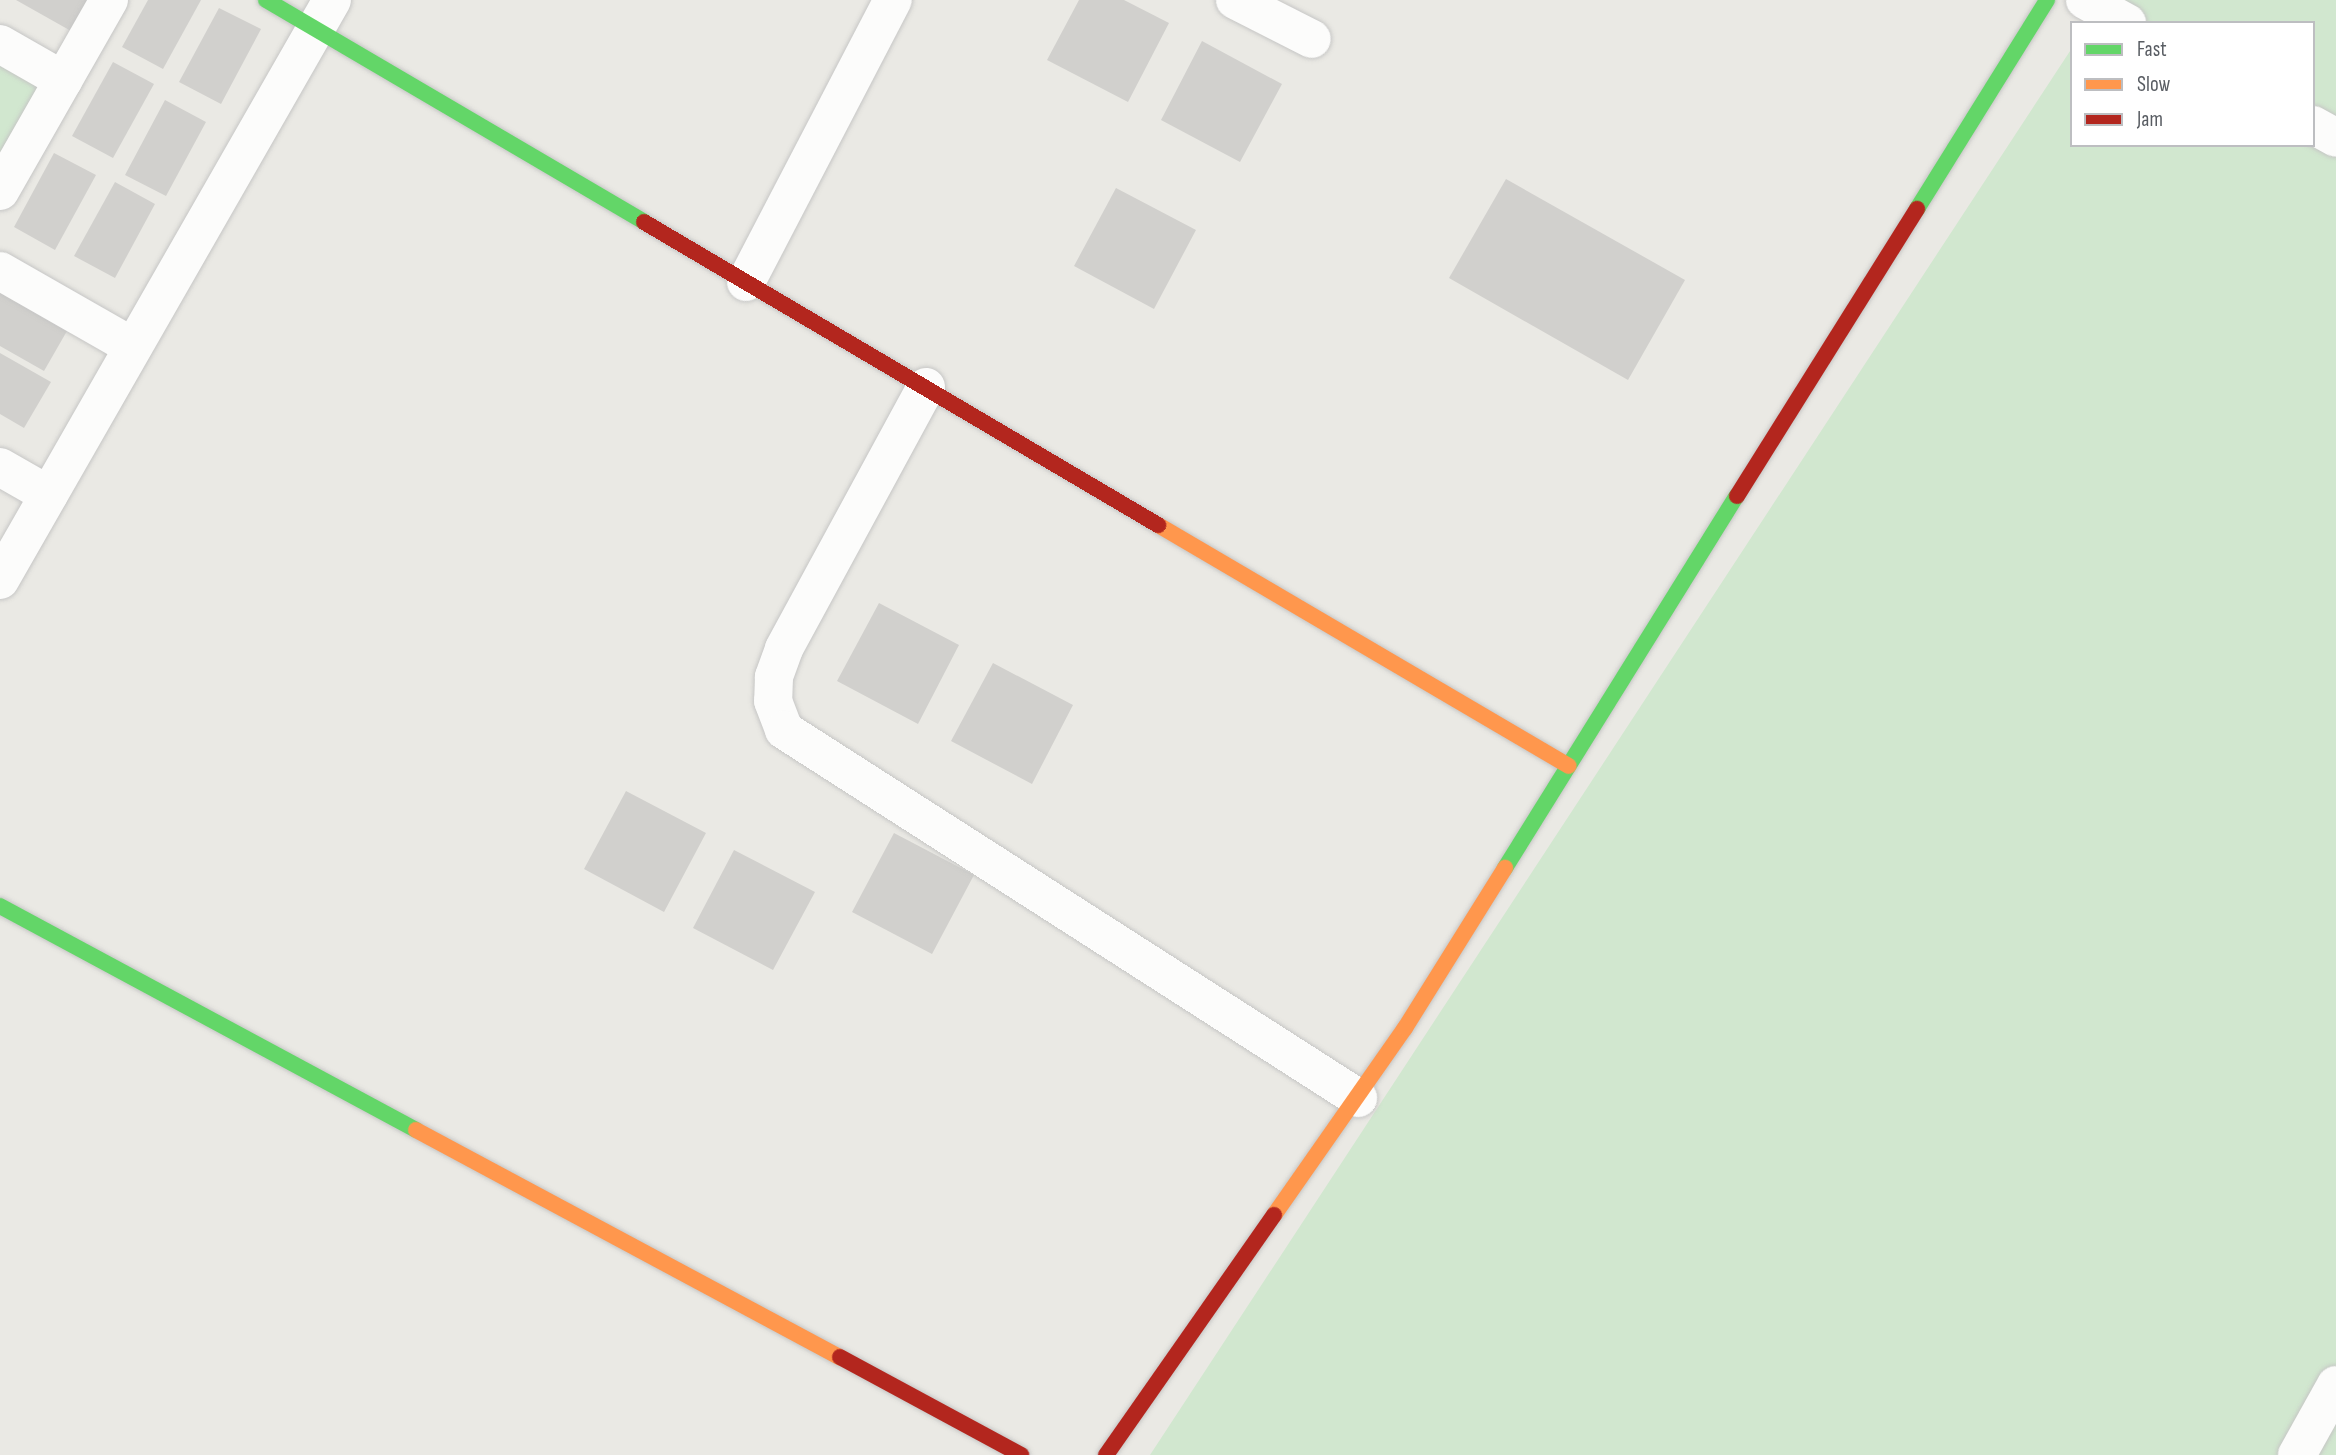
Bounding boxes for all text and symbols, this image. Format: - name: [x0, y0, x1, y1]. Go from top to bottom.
- legend: [2070, 21, 2315, 147]
- text: Fast: [2137, 37, 2167, 62]
- text: Slow: [2137, 72, 2170, 97]
- text: Jam: [2137, 107, 2163, 132]

